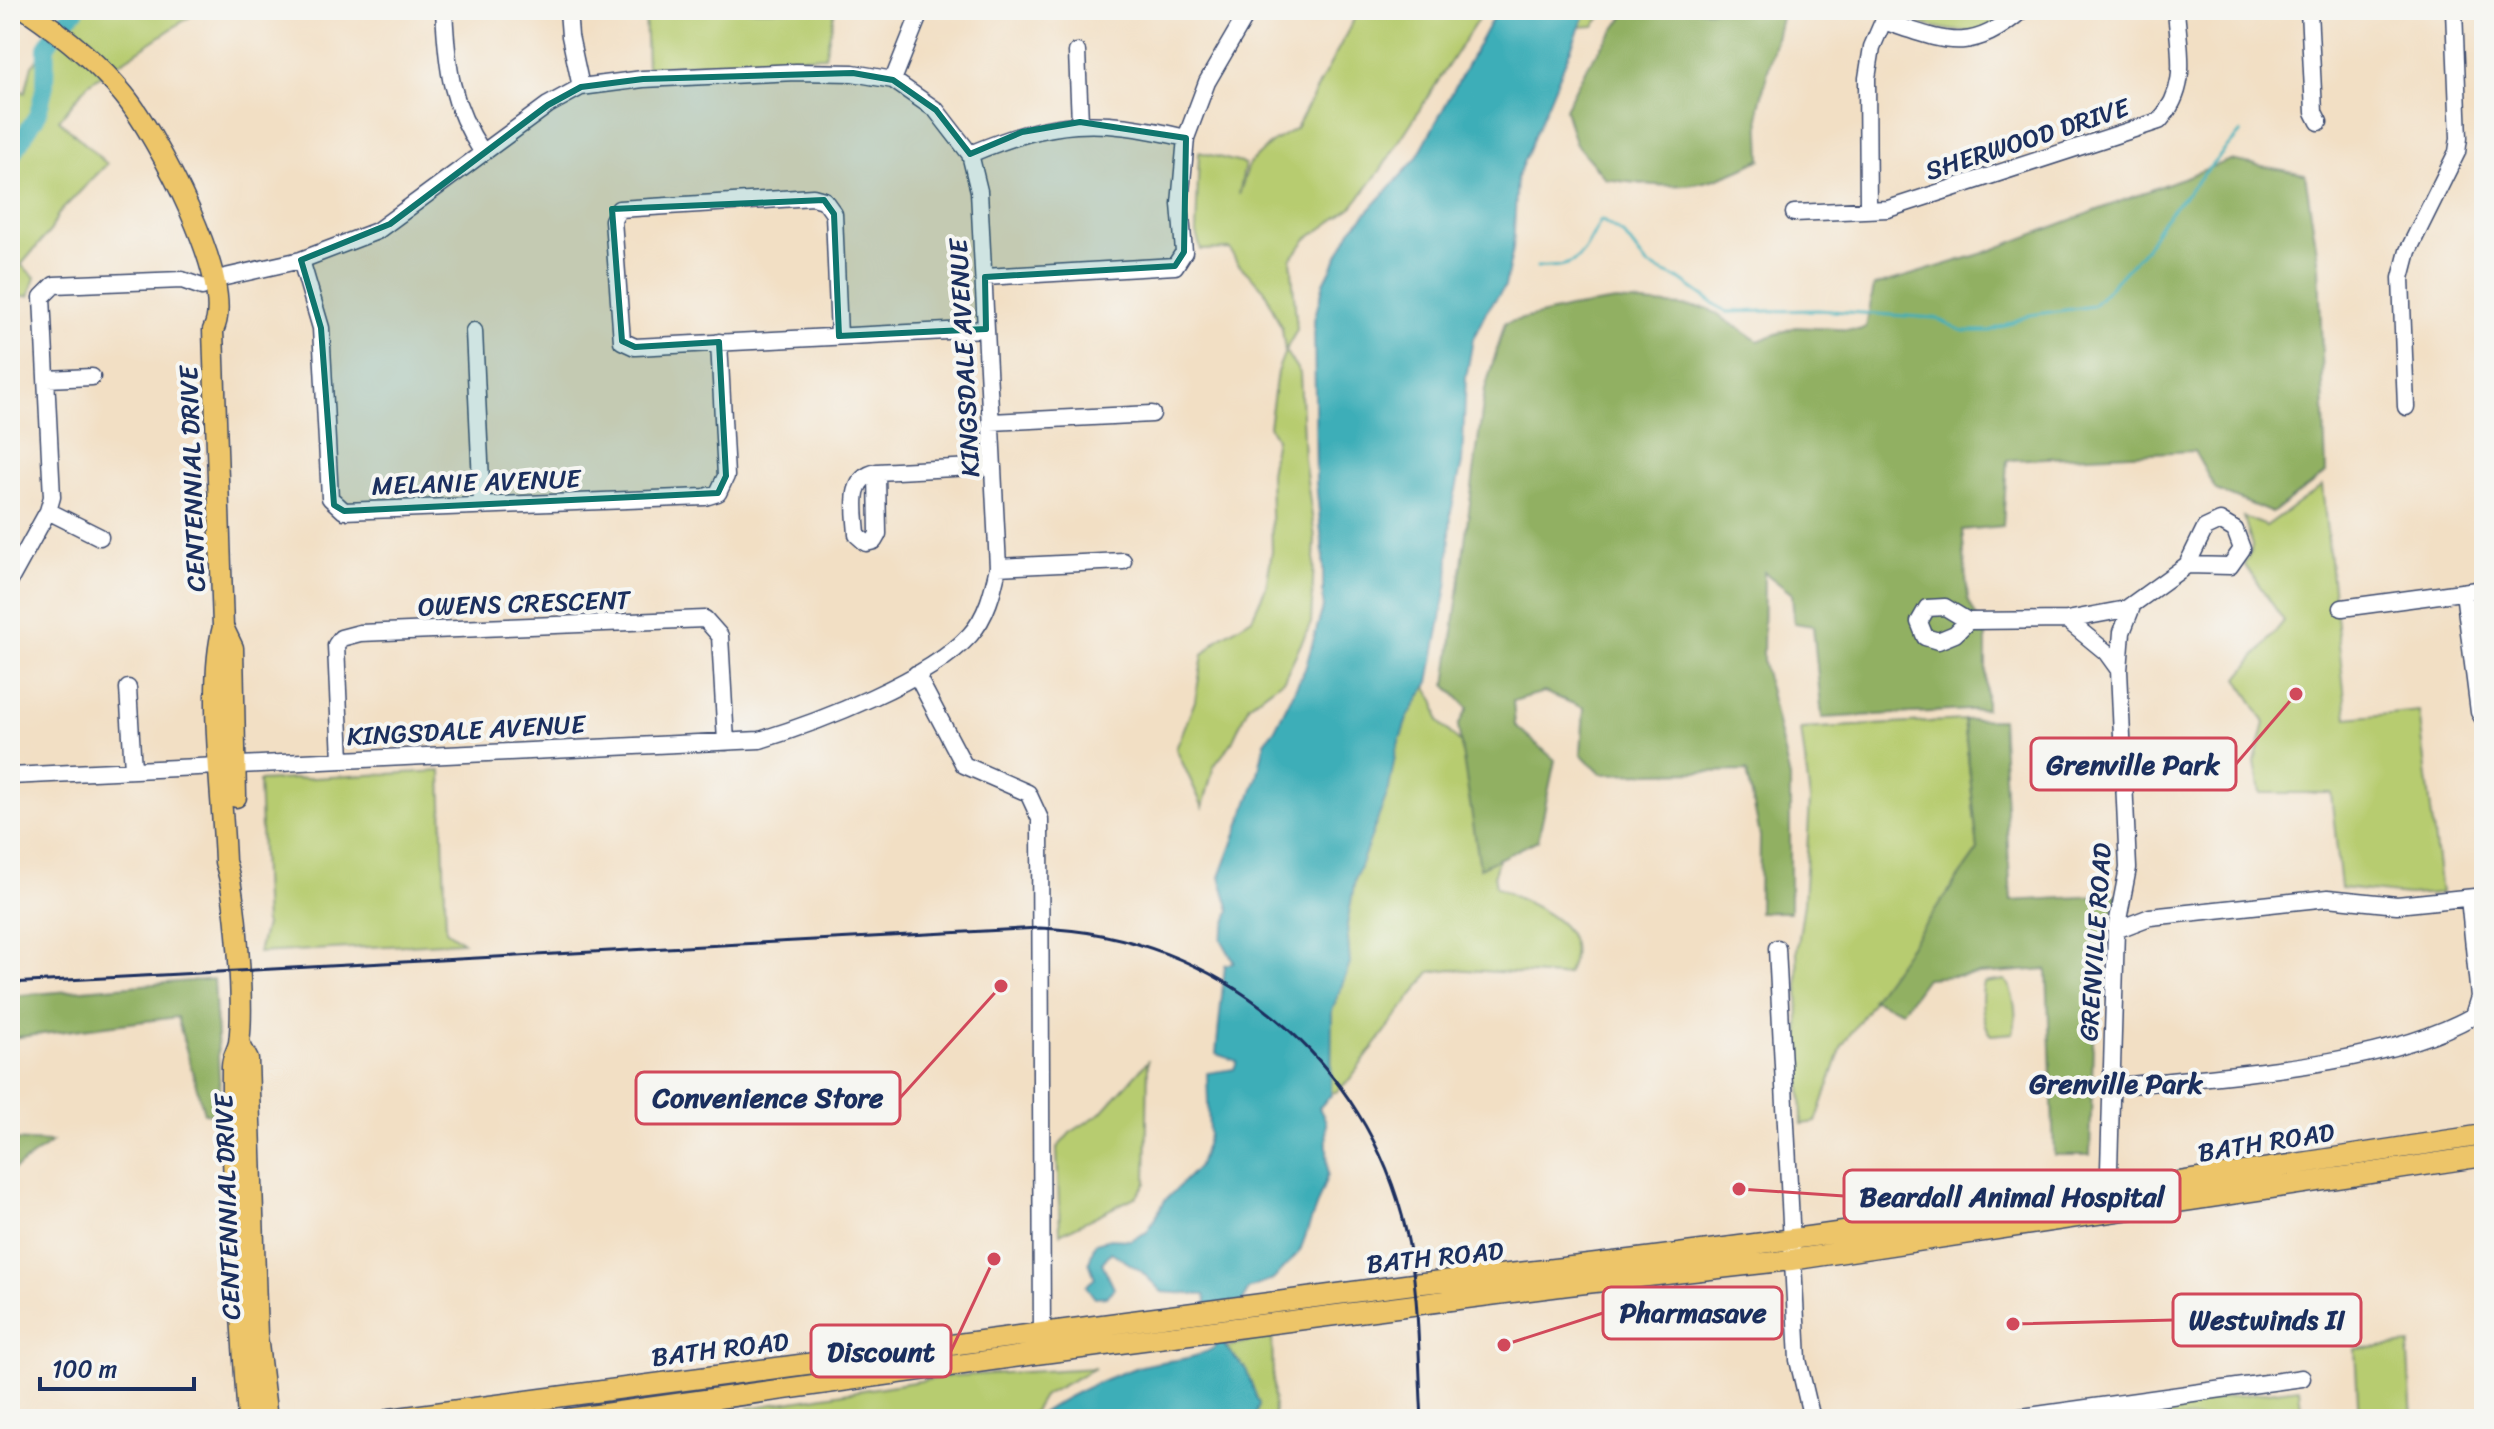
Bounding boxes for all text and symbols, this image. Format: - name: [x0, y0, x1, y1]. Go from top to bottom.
- street label: SHERWOOD DRIVE: [1919, 84, 2137, 194]
- street label: KINGSDALE AVENUE: [935, 236, 993, 478]
- street label: CENTENNIAL DRIVE: [165, 364, 219, 593]
- street label: MELANIE AVENUE: [371, 455, 583, 509]
- street label: OWENS CRESCENT: [417, 576, 633, 630]
- street label: KINGSDALE AVENUE: [346, 701, 588, 759]
- callout: Grenville Park: [2031, 738, 2236, 790]
- text: Grenville Park: [2046, 740, 2221, 789]
- street label: GRENVILLE ROAD: [2065, 841, 2125, 1043]
- district label: Grenville Park: [2029, 1059, 2204, 1108]
- callout: Convenience Store: [636, 1072, 900, 1124]
- text: Convenience Store: [652, 1073, 884, 1122]
- street label: CENTENNIAL DRIVE: [200, 1092, 254, 1321]
- street label: BATH ROAD: [2194, 1108, 2338, 1175]
- callout: Beardall Animal Hospital: [1844, 1170, 2180, 1222]
- text: Beardall Animal Hospital: [1859, 1172, 2166, 1221]
- street label: BATH ROAD: [1364, 1227, 1506, 1287]
- callout: Pharmasave: [1603, 1287, 1782, 1339]
- text: Pharmasave: [1619, 1288, 1767, 1337]
- callout: Westwinds II: [2173, 1294, 2361, 1346]
- text: Westwinds II: [2189, 1295, 2346, 1344]
- street label: BATH ROAD: [649, 1318, 791, 1380]
- callout: Discount: [811, 1325, 951, 1377]
- text: Discount: [827, 1327, 936, 1376]
- scale bar: [40, 1341, 194, 1391]
- text: 100 m: [52, 1348, 117, 1390]

